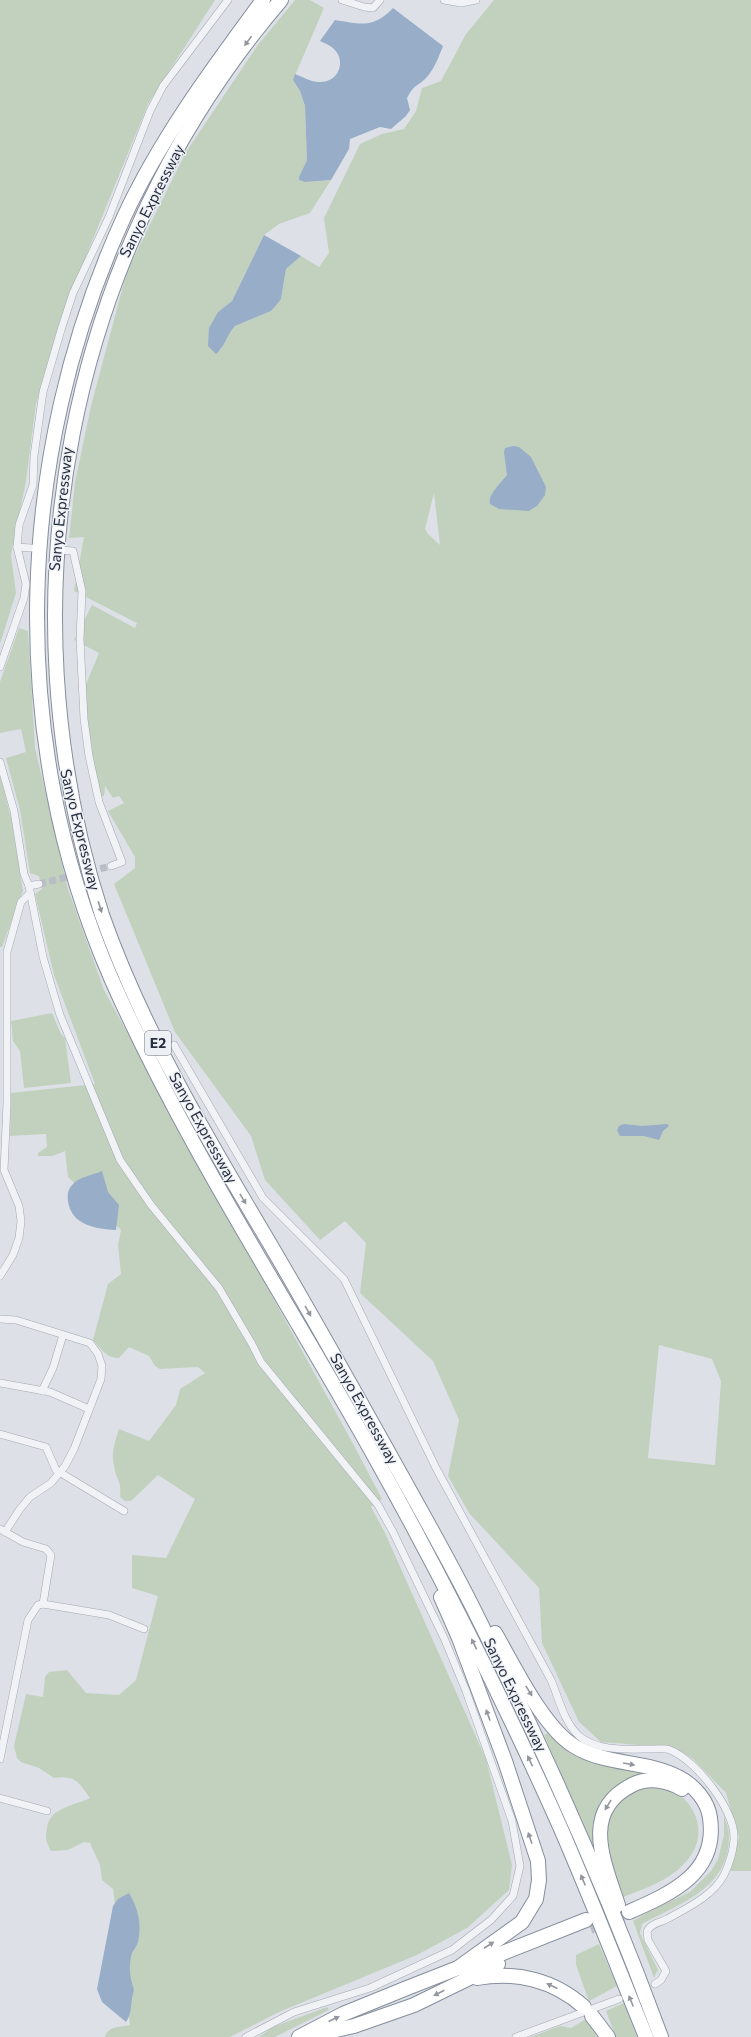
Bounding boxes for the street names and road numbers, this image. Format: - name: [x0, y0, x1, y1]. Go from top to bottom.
- street label: Sanyo Expressway: [115, 141, 188, 260]
- street label: Sanyo Expressway: [45, 446, 75, 572]
- street label: Sanyo Expressway: [57, 767, 105, 893]
- road number: E2: [145, 1031, 171, 1055]
- street label: Sanyo Expressway: [166, 1069, 242, 1187]
- street label: Sanyo Expressway: [327, 1350, 403, 1468]
- street label: Sanyo Expressway: [481, 1635, 551, 1755]

